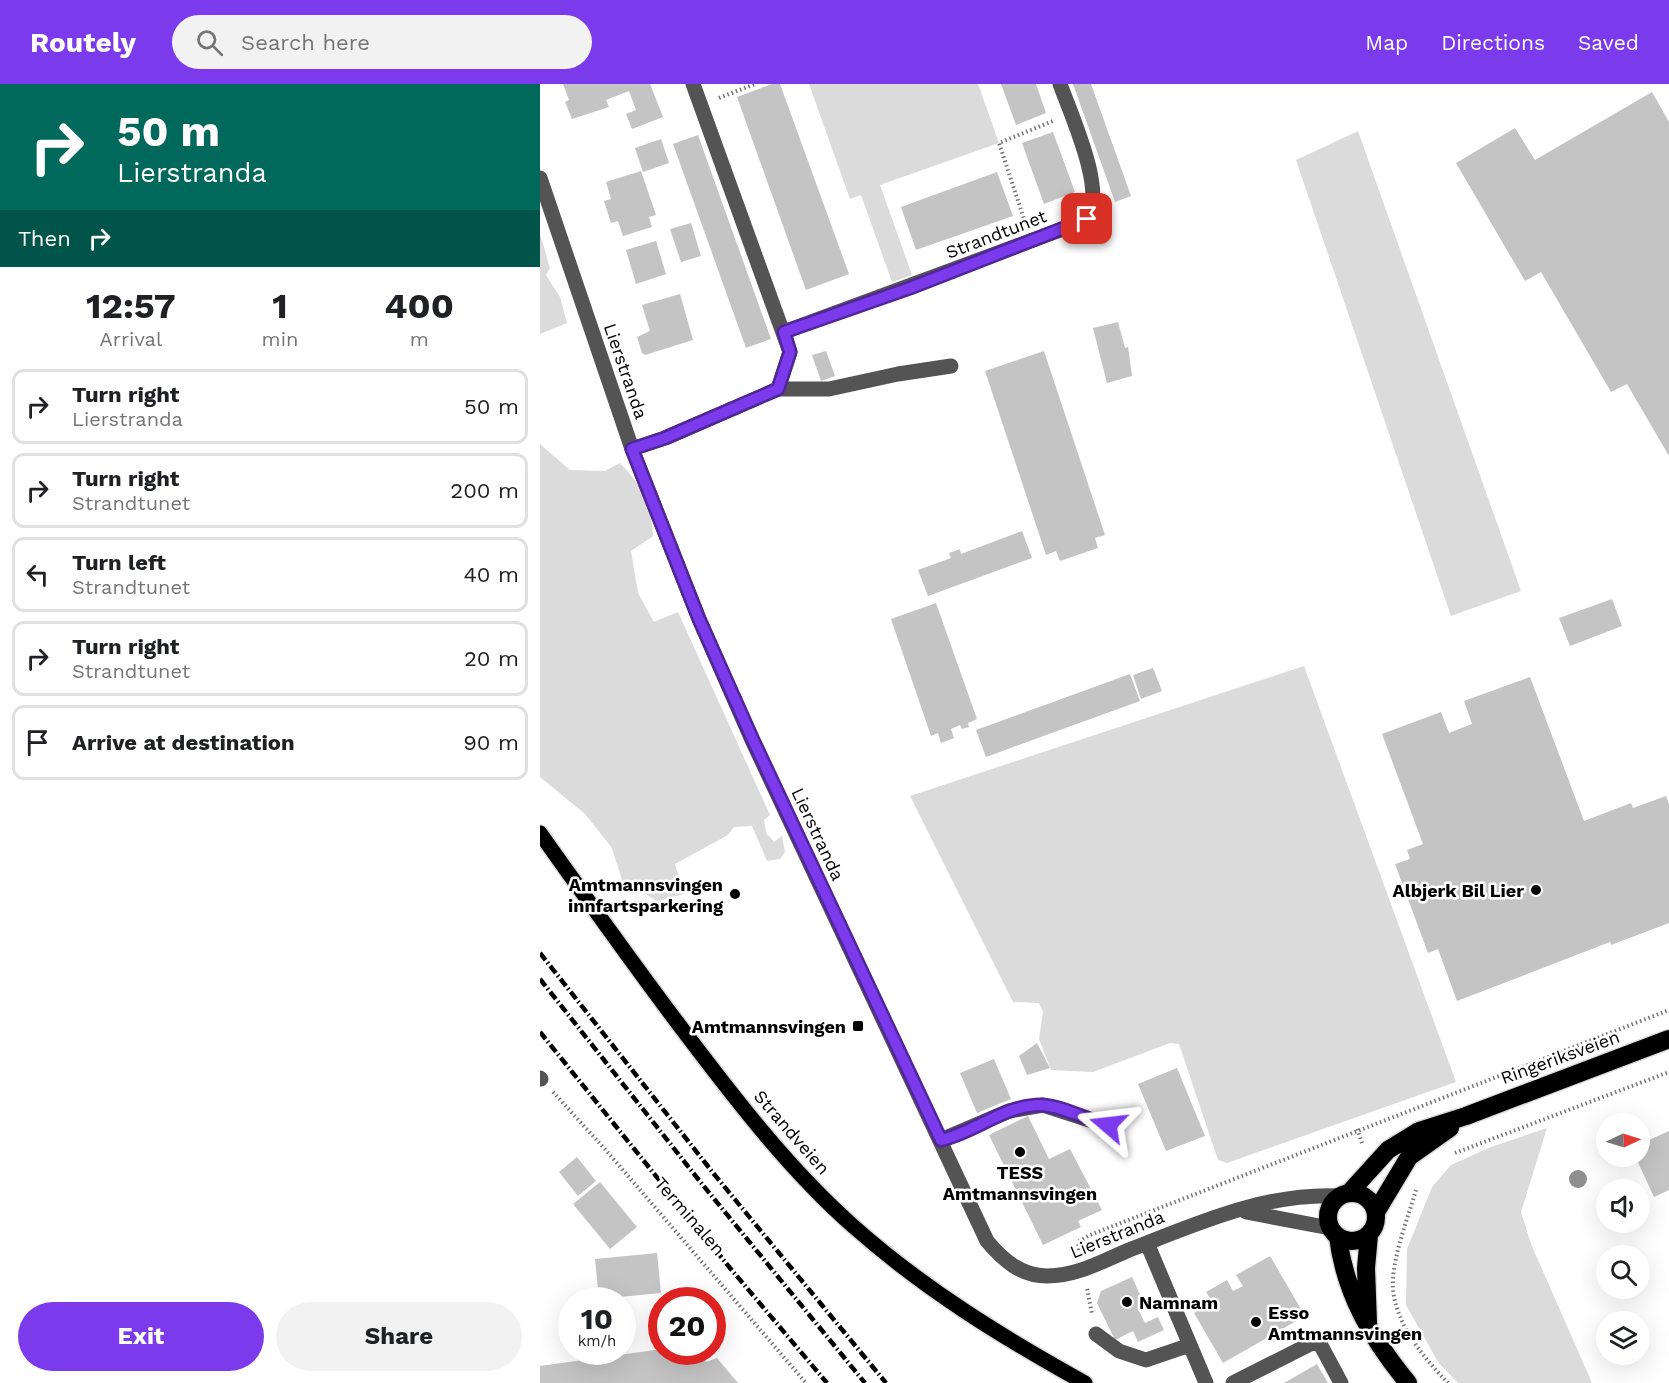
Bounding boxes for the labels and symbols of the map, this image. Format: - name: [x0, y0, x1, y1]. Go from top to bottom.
- pin: [1061, 193, 1112, 244]
- street label: Strandtunet: [943, 205, 1050, 263]
- street label: Lierstranda: [600, 320, 652, 422]
- street label: Lierstranda: [787, 784, 849, 884]
- place label: Amtmannsvingen innfartsparkering: [568, 874, 724, 916]
- place label: Albjerk Bil Lier: [1393, 880, 1524, 901]
- marker: Albjerk Bil Lier: [1529, 883, 1543, 897]
- marker: Amtmannsvingen innfartsparkering: [728, 887, 742, 901]
- place label: Amtmannsvingen: [692, 1016, 846, 1037]
- marker: Amtmannsvingen: [851, 1019, 865, 1033]
- street label: Ringeriksveien: [1498, 1026, 1622, 1088]
- street label: Strandveien: [750, 1086, 834, 1178]
- position arrow: [1076, 1093, 1140, 1157]
- north arrow: [1596, 1113, 1650, 1167]
- marker: TESS Amtmannsvingen: [1013, 1145, 1027, 1159]
- place label: TESS Amtmannsvingen: [943, 1162, 1097, 1204]
- street label: Terminalen: [650, 1173, 730, 1259]
- street label: Lierstranda: [1067, 1206, 1167, 1262]
- speed limit sign: 20: [648, 1287, 726, 1365]
- place label: Namnam: [1139, 1292, 1218, 1313]
- marker: Namnam: [1120, 1295, 1134, 1309]
- place label: Esso Amtmannsvingen: [1268, 1302, 1422, 1344]
- marker: Esso Amtmannsvingen: [1249, 1315, 1263, 1329]

